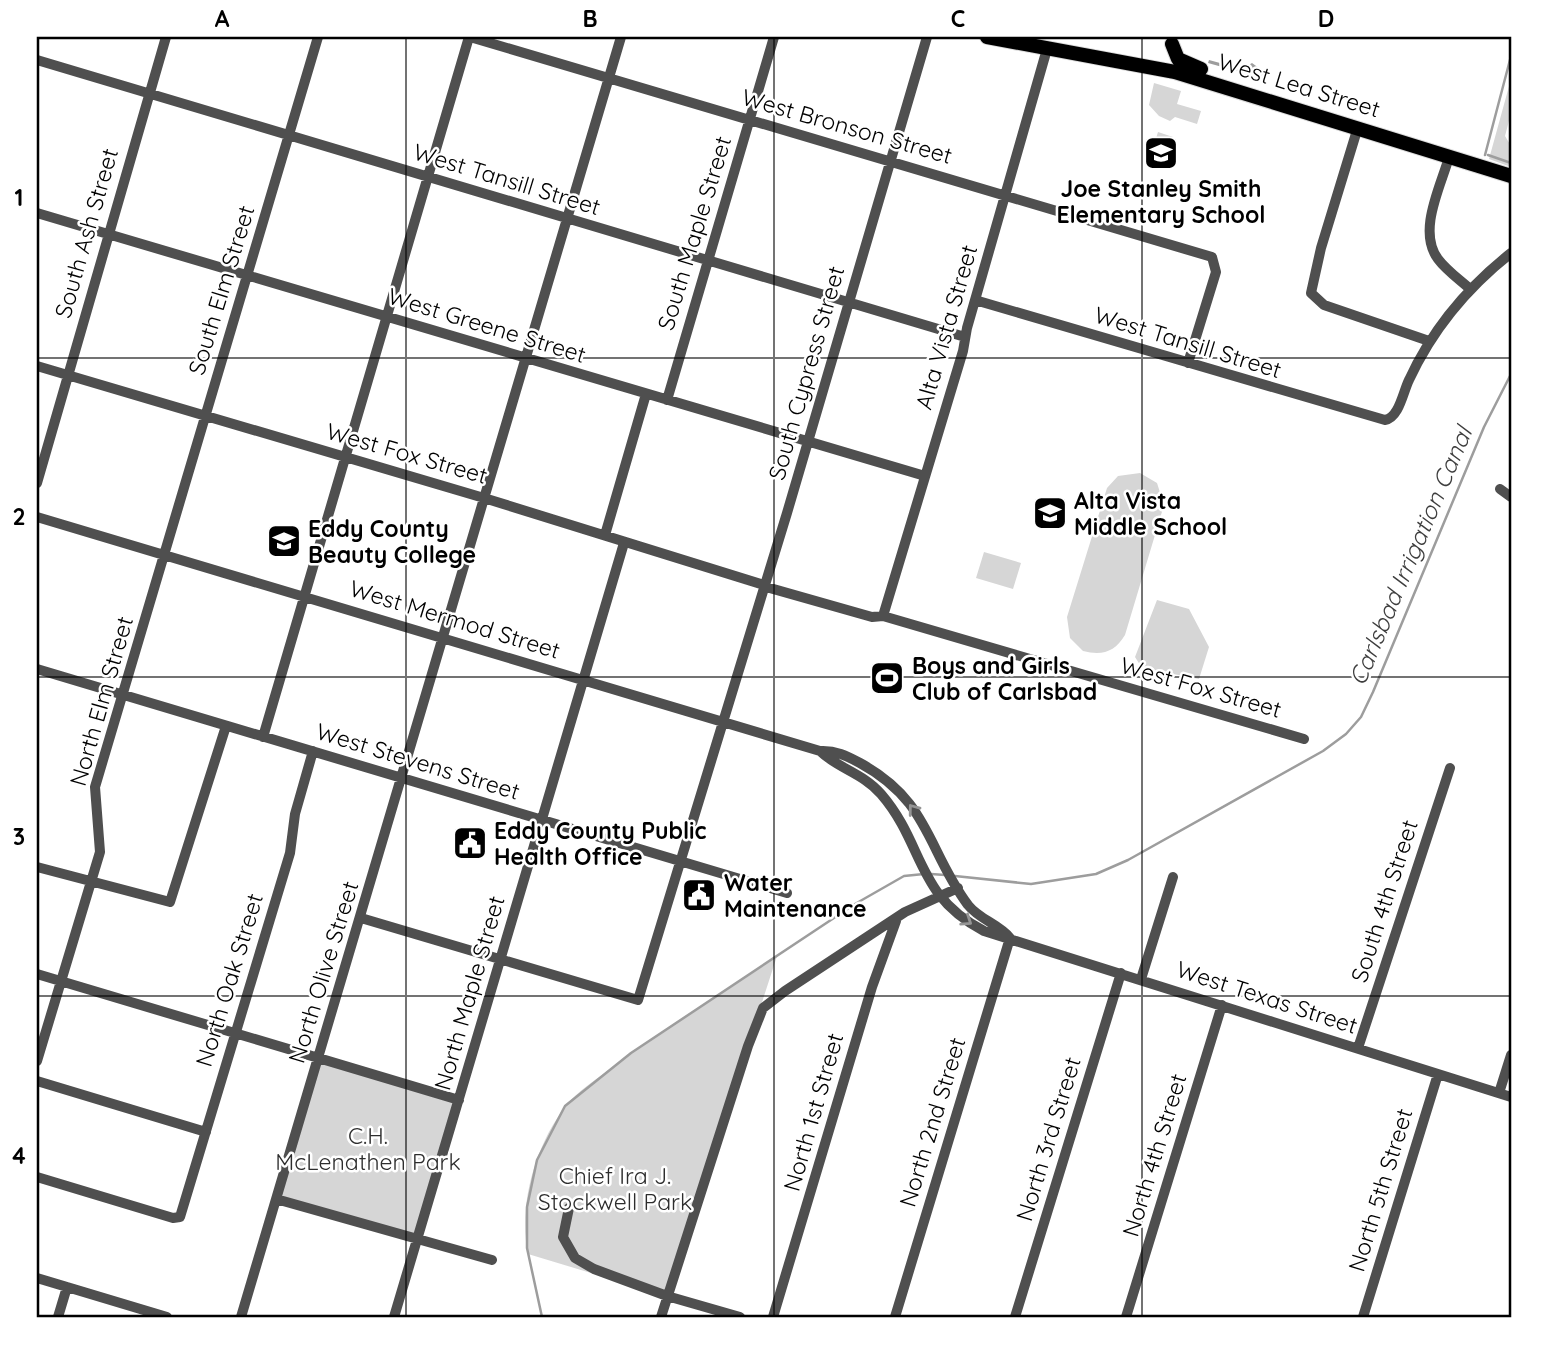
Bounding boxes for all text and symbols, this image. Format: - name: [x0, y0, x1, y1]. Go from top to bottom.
- text: A: [215, 4, 230, 33]
- text: B: [582, 4, 598, 33]
- text: C: [951, 4, 965, 33]
- text: D: [1318, 4, 1334, 33]
- street label: West Lea Street: [1214, 47, 1384, 124]
- street label: West Bronson Street: [739, 82, 956, 170]
- street label: South Maple Street: [651, 132, 737, 333]
- school or university icon: Joe Stanley Smith Elementary School: [1142, 134, 1180, 172]
- street label: West Tansill Street: [410, 137, 604, 221]
- street label: South Ash Street: [48, 145, 124, 321]
- place label: Joe Stanley Smith Elementary School: [1056, 174, 1266, 229]
- text: 1: [15, 183, 23, 212]
- street label: South Elm Street: [181, 202, 261, 378]
- street label: Alta Vista Street: [909, 241, 983, 413]
- street label: South Cypress Street: [762, 263, 850, 483]
- street label: West Greene Street: [385, 281, 590, 369]
- street label: West Tansill Street: [1091, 300, 1285, 384]
- street label: West Fox Street: [323, 416, 491, 490]
- water label: Carlsbad Irrigation Canal: [1342, 420, 1479, 690]
- place label: Alta Vista Middle School: [1074, 486, 1227, 541]
- school or university icon: Alta Vista Middle School: [1031, 494, 1069, 532]
- text: 2: [12, 502, 26, 531]
- place label: Eddy County Beauty College: [308, 514, 476, 569]
- school or university icon: Eddy County Beauty College: [265, 522, 303, 560]
- street label: West Mermod Street: [346, 573, 564, 665]
- street label: North Elm Street: [63, 613, 139, 789]
- street label: West Fox Street: [1117, 650, 1285, 724]
- place label: Boys and Girls Club of Carlsbad: [912, 651, 1097, 706]
- sports icon: Boys and Girls Club of Carlsbad: [868, 659, 906, 697]
- street label: West Stevens Street: [313, 716, 524, 806]
- one-way arrow: [909, 804, 922, 816]
- place label: Eddy County Public Health Office: [494, 816, 707, 871]
- street label: South 4th Street: [1344, 816, 1424, 986]
- text: 3: [13, 822, 25, 851]
- public building icon: Eddy County Public Health Office: [451, 824, 489, 862]
- place label: Water Maintenance: [724, 868, 867, 923]
- public building icon: Water Maintenance: [680, 876, 718, 914]
- street label: North Olive Street: [282, 877, 365, 1066]
- street label: North Oak Street: [189, 890, 269, 1070]
- street label: North Maple Street: [427, 892, 511, 1093]
- one-way arrow: [959, 913, 972, 925]
- street label: West Texas Street: [1173, 954, 1361, 1040]
- street label: North 1st Street: [777, 1030, 849, 1194]
- street label: North 2nd Street: [892, 1034, 972, 1210]
- street label: North 3rd Street: [1009, 1053, 1087, 1225]
- street label: North 4th Street: [1115, 1070, 1193, 1240]
- street label: North 5th Street: [1341, 1105, 1419, 1275]
- park label: C.H. McLenathen Park: [275, 1121, 461, 1176]
- text: 4: [12, 1141, 26, 1170]
- park label: Chief Ira J. Stockwell Park: [538, 1161, 692, 1216]

